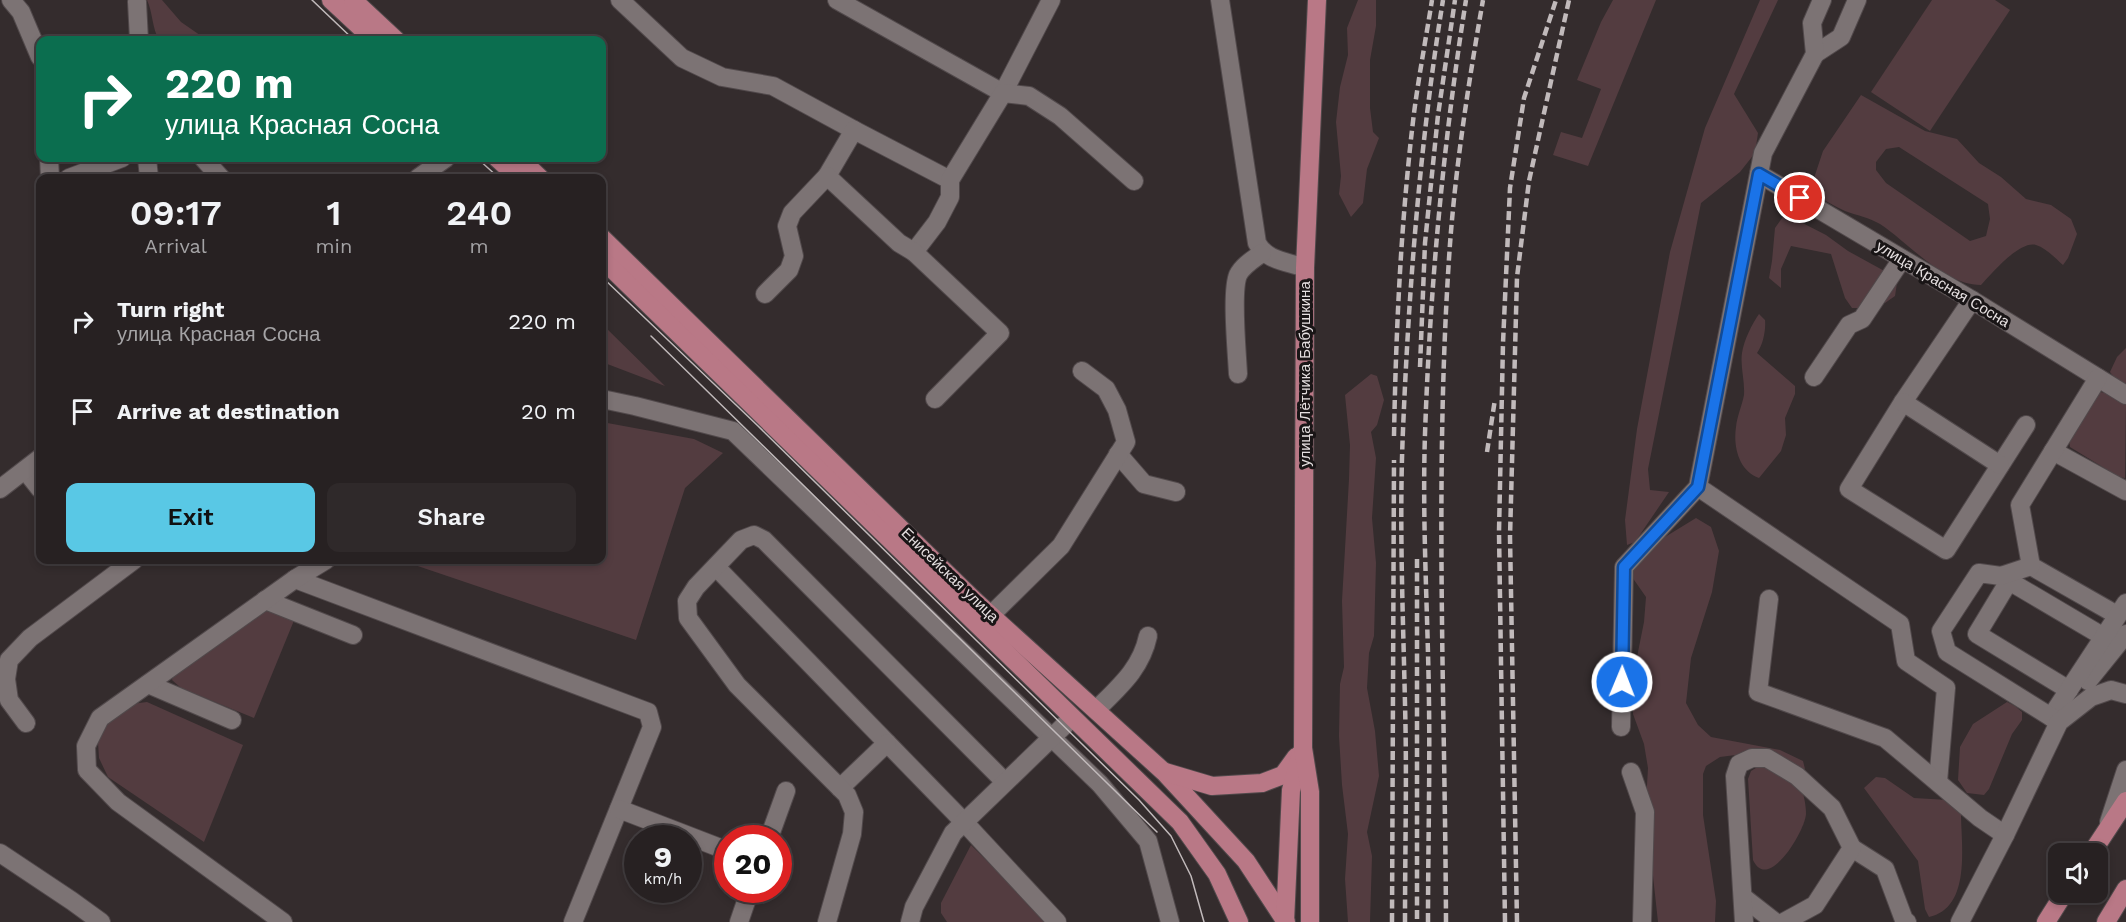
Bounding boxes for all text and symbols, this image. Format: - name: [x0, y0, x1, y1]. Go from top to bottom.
- text: 220 m: [165, 59, 294, 108]
- icon: right: [66, 60, 144, 138]
- text: улица Красная Сосна: [165, 109, 439, 141]
- pin: [1774, 172, 1825, 223]
- icon: arrive: [1783, 181, 1816, 214]
- text: 09:17: [130, 192, 222, 234]
- text: 1: [326, 192, 341, 234]
- text: 240: [446, 192, 512, 234]
- text: Arrival: [145, 234, 207, 258]
- text: min: [316, 234, 352, 258]
- text: m: [470, 234, 489, 258]
- street label: улица Красная Сосна: [1873, 237, 2014, 331]
- street label: улица Лётчика Бабушкина: [1296, 281, 1314, 467]
- text: Turn right: [117, 297, 224, 322]
- icon: right: [66, 305, 99, 338]
- text: 220 m: [508, 309, 576, 334]
- text: улица Красная Сосна: [117, 322, 320, 346]
- icon: arrive: [66, 395, 99, 428]
- text: Arrive at destination: [117, 399, 340, 424]
- text: 20 m: [521, 399, 576, 424]
- button: Exit: [66, 483, 315, 552]
- button: Share: [327, 483, 576, 552]
- street label: Енисейская улица: [898, 524, 1003, 626]
- position arrow: [1590, 650, 1654, 714]
- speed limit sign: 20: [714, 825, 792, 903]
- text: 9: [654, 839, 672, 874]
- map controls: [2048, 843, 2108, 903]
- button: sound: [2048, 843, 2108, 903]
- text: km/h: [644, 870, 682, 888]

